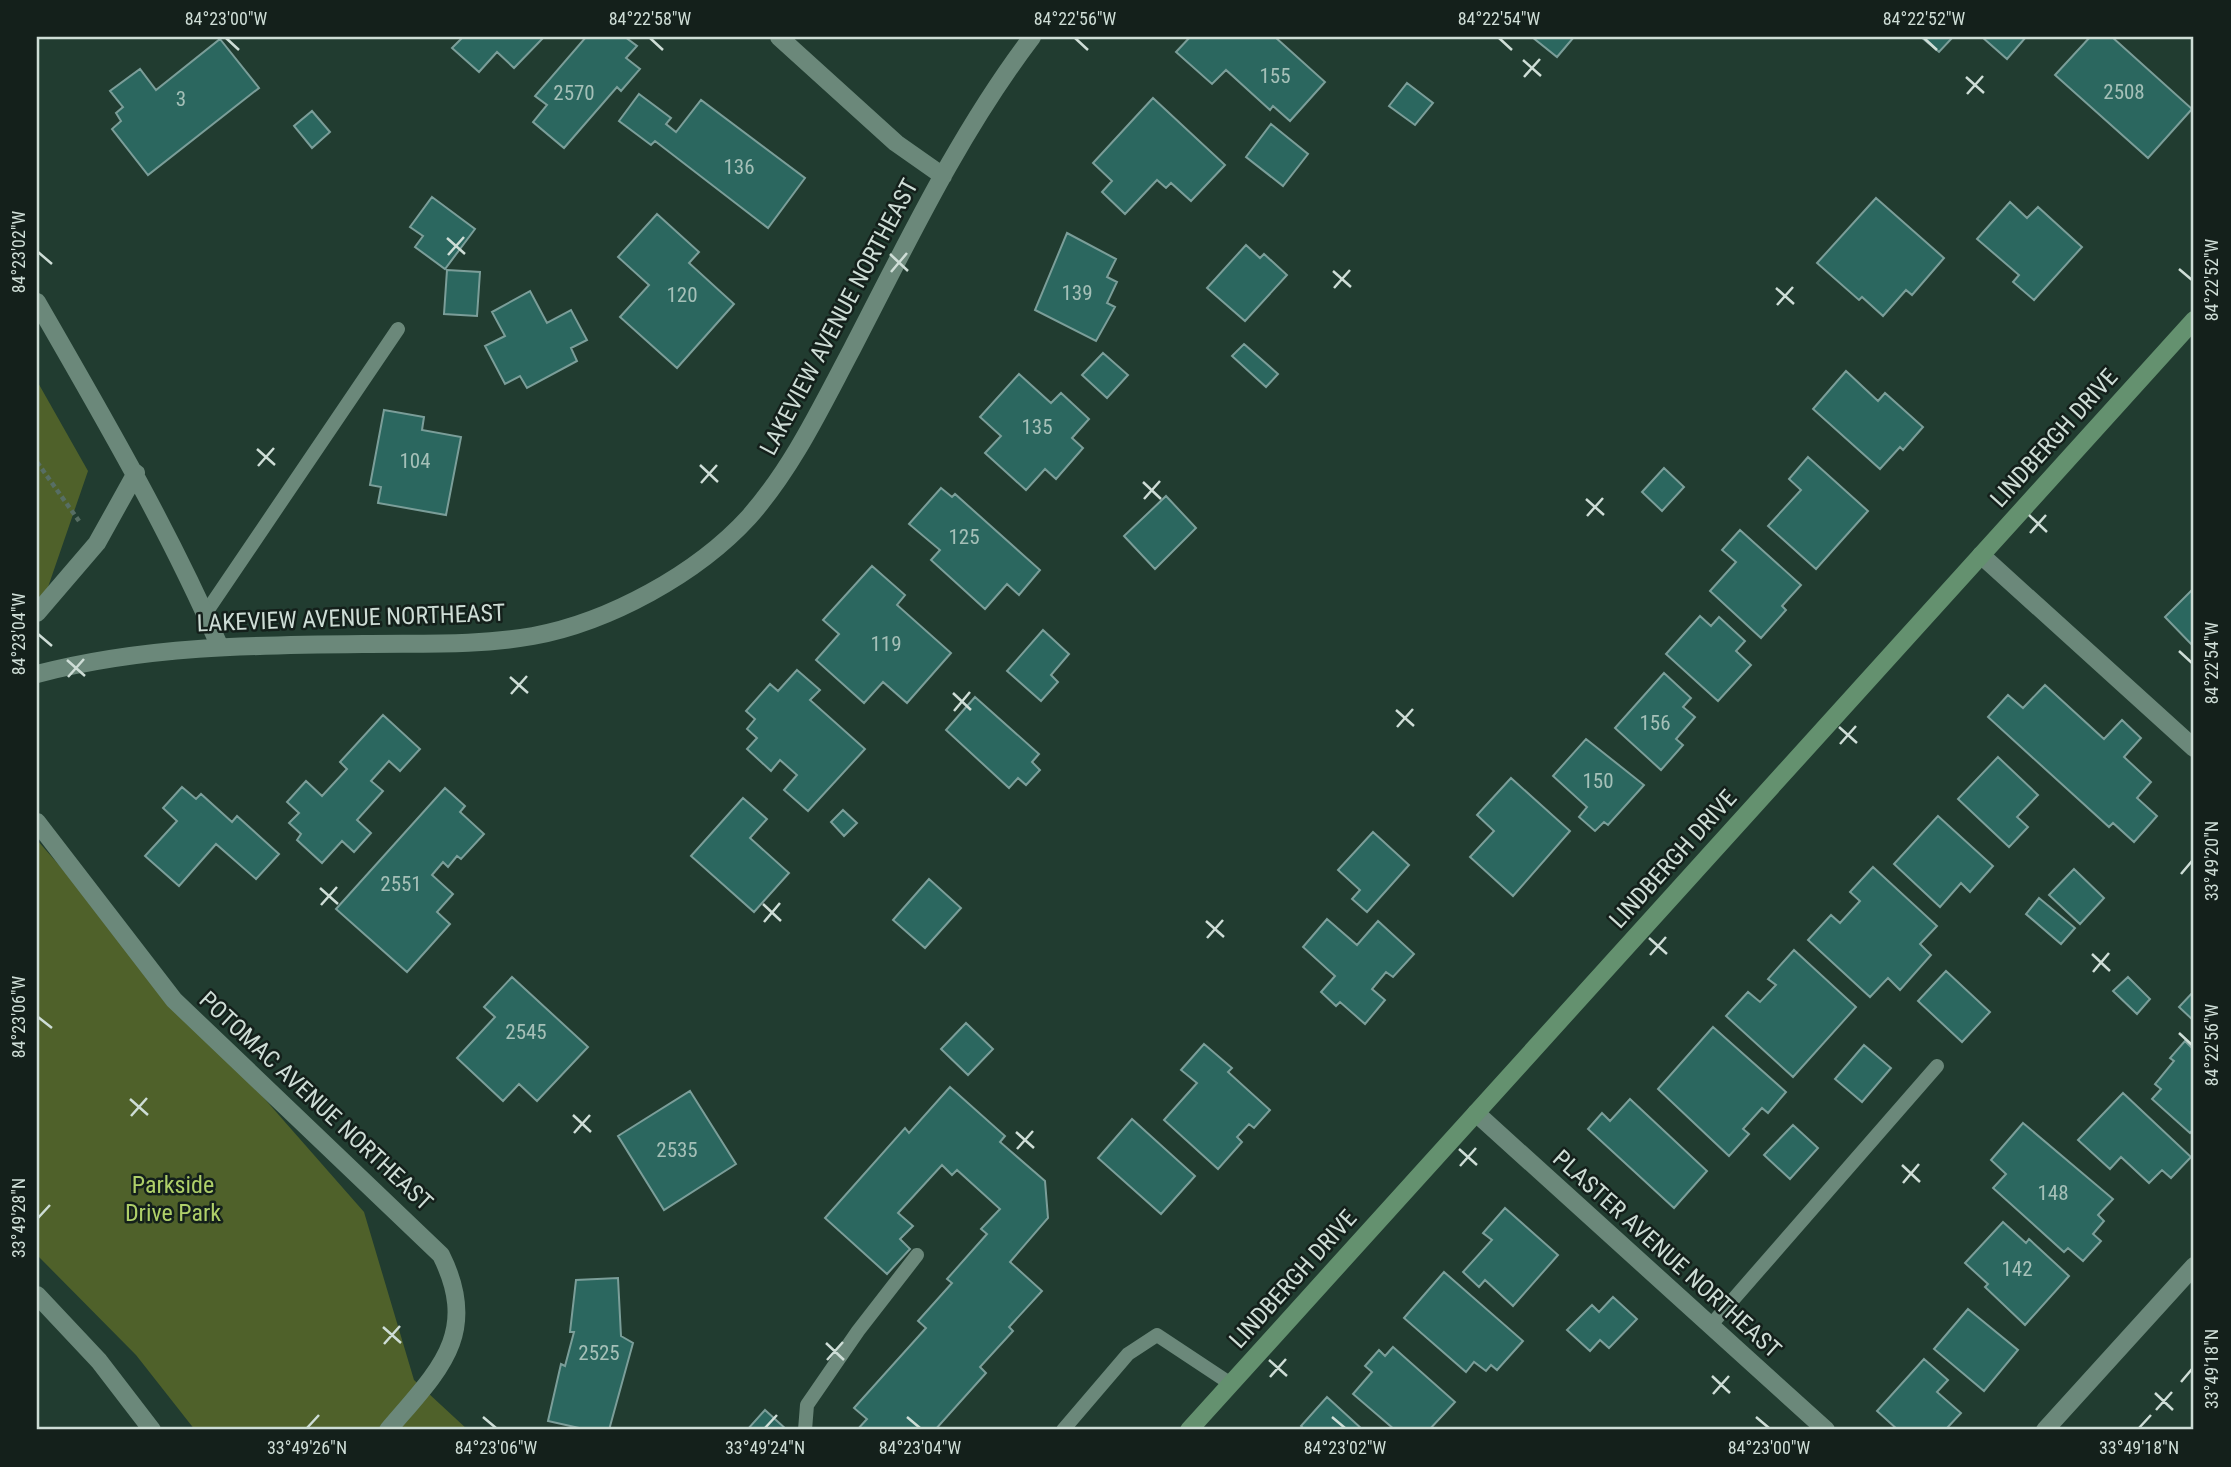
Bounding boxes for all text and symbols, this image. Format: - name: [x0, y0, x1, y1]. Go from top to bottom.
- text: 84°23'00"W: [185, 8, 268, 29]
- text: 84°22'58"W: [609, 8, 692, 29]
- text: 84°22'56"W: [1034, 8, 1117, 29]
- text: 84°22'54"W: [1458, 8, 1541, 29]
- text: 84°22'52"W: [1883, 8, 1966, 29]
- house number: 155: [1259, 64, 1291, 88]
- house number: 2508: [2103, 80, 2145, 104]
- house number: 2570: [553, 81, 595, 105]
- house number: 3: [176, 87, 186, 111]
- house number: 136: [723, 155, 755, 179]
- street label: LAKEVIEW AVENUE NORTHEAST: [754, 174, 924, 460]
- text: 84°23'02"W: [8, 210, 29, 293]
- text: 84°22'52"W: [2201, 238, 2222, 321]
- house number: 139: [1061, 281, 1093, 305]
- house number: 120: [666, 283, 698, 307]
- street label: LINDBERGH DRIVE: [1985, 363, 2123, 513]
- house number: 135: [1021, 415, 1053, 439]
- house number: 104: [399, 449, 431, 473]
- house number: 125: [948, 525, 980, 549]
- text: 84°23'04"W: [8, 592, 29, 675]
- street label: LAKEVIEW AVENUE NORTHEAST: [196, 599, 506, 637]
- text: 84°22'54"W: [2201, 621, 2222, 704]
- house number: 119: [870, 632, 902, 656]
- house number: 156: [1639, 711, 1671, 735]
- house number: 150: [1582, 769, 1614, 793]
- street label: LINDBERGH DRIVE: [1604, 784, 1742, 934]
- text: 33°49'20"N: [2201, 821, 2222, 901]
- house number: 2551: [380, 872, 422, 896]
- text: 84°23'06"W: [8, 975, 29, 1058]
- street label: POTOMAC AVENUE NORTHEAST: [194, 986, 438, 1216]
- text: 84°22'56"W: [2201, 1003, 2222, 1086]
- house number: 2545: [505, 1020, 547, 1044]
- house number: 2535: [656, 1138, 698, 1162]
- street label: PLASTER AVENUE NORTHEAST: [1547, 1144, 1787, 1364]
- park label: Parkside Drive Park: [125, 1171, 221, 1227]
- text: 33°49'28"N: [8, 1178, 29, 1258]
- house number: 148: [2037, 1181, 2069, 1205]
- street label: LINDBERGH DRIVE: [1224, 1204, 1362, 1354]
- house number: 142: [2001, 1257, 2033, 1281]
- text: 33°49'18"N: [2201, 1329, 2222, 1409]
- house number: 2525: [578, 1341, 620, 1365]
- text: 33°49'26"N: [267, 1437, 347, 1458]
- text: 84°23'06"W: [455, 1437, 538, 1458]
- text: 33°49'24"N: [725, 1437, 805, 1458]
- text: 84°23'04"W: [879, 1437, 962, 1458]
- text: 84°23'02"W: [1304, 1437, 1387, 1458]
- text: 84°23'00"W: [1728, 1437, 1811, 1458]
- text: 33°49'18"N: [2099, 1437, 2179, 1458]

